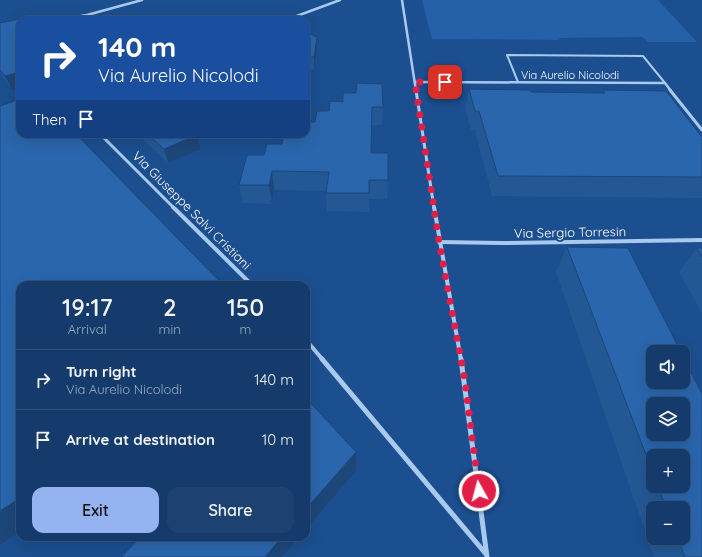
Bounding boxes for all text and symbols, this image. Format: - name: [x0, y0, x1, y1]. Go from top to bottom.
- text: 140 m: [98, 29, 176, 64]
- icon: right: [32, 32, 84, 84]
- text: Via Aurelio Nicolodi: [98, 64, 259, 87]
- pin: [428, 65, 462, 99]
- street label: Via Aurelio Nicolodi: [521, 68, 619, 82]
- icon: arrive: [434, 71, 456, 93]
- icon: arrive: [75, 108, 97, 130]
- text: Then: [32, 110, 67, 129]
- street label: Via Giuseppe Salvi Cristiani: [129, 147, 255, 273]
- street label: Via Sergio Torresin: [514, 223, 626, 241]
- text: 19:17: [62, 292, 113, 322]
- text: 2: [163, 292, 176, 322]
- text: 150: [227, 292, 264, 322]
- text: Arrival: [68, 321, 107, 337]
- text: min: [159, 321, 181, 337]
- text: m: [239, 321, 251, 337]
- map controls: [646, 345, 690, 545]
- button: sound: [646, 345, 690, 389]
- text: Turn right: [66, 362, 137, 381]
- icon: right: [32, 369, 54, 391]
- text: 140 m: [254, 370, 294, 389]
- text: Via Aurelio Nicolodi: [66, 381, 182, 397]
- button: layers: [646, 397, 690, 441]
- icon: arrive: [32, 429, 54, 451]
- text: Arrive at destination: [66, 430, 215, 449]
- text: 10 m: [262, 430, 294, 449]
- button: +: [646, 449, 690, 493]
- position arrow: [458, 470, 500, 512]
- button: Exit: [32, 487, 159, 533]
- button: Share: [167, 487, 294, 533]
- button: −: [646, 501, 690, 545]

